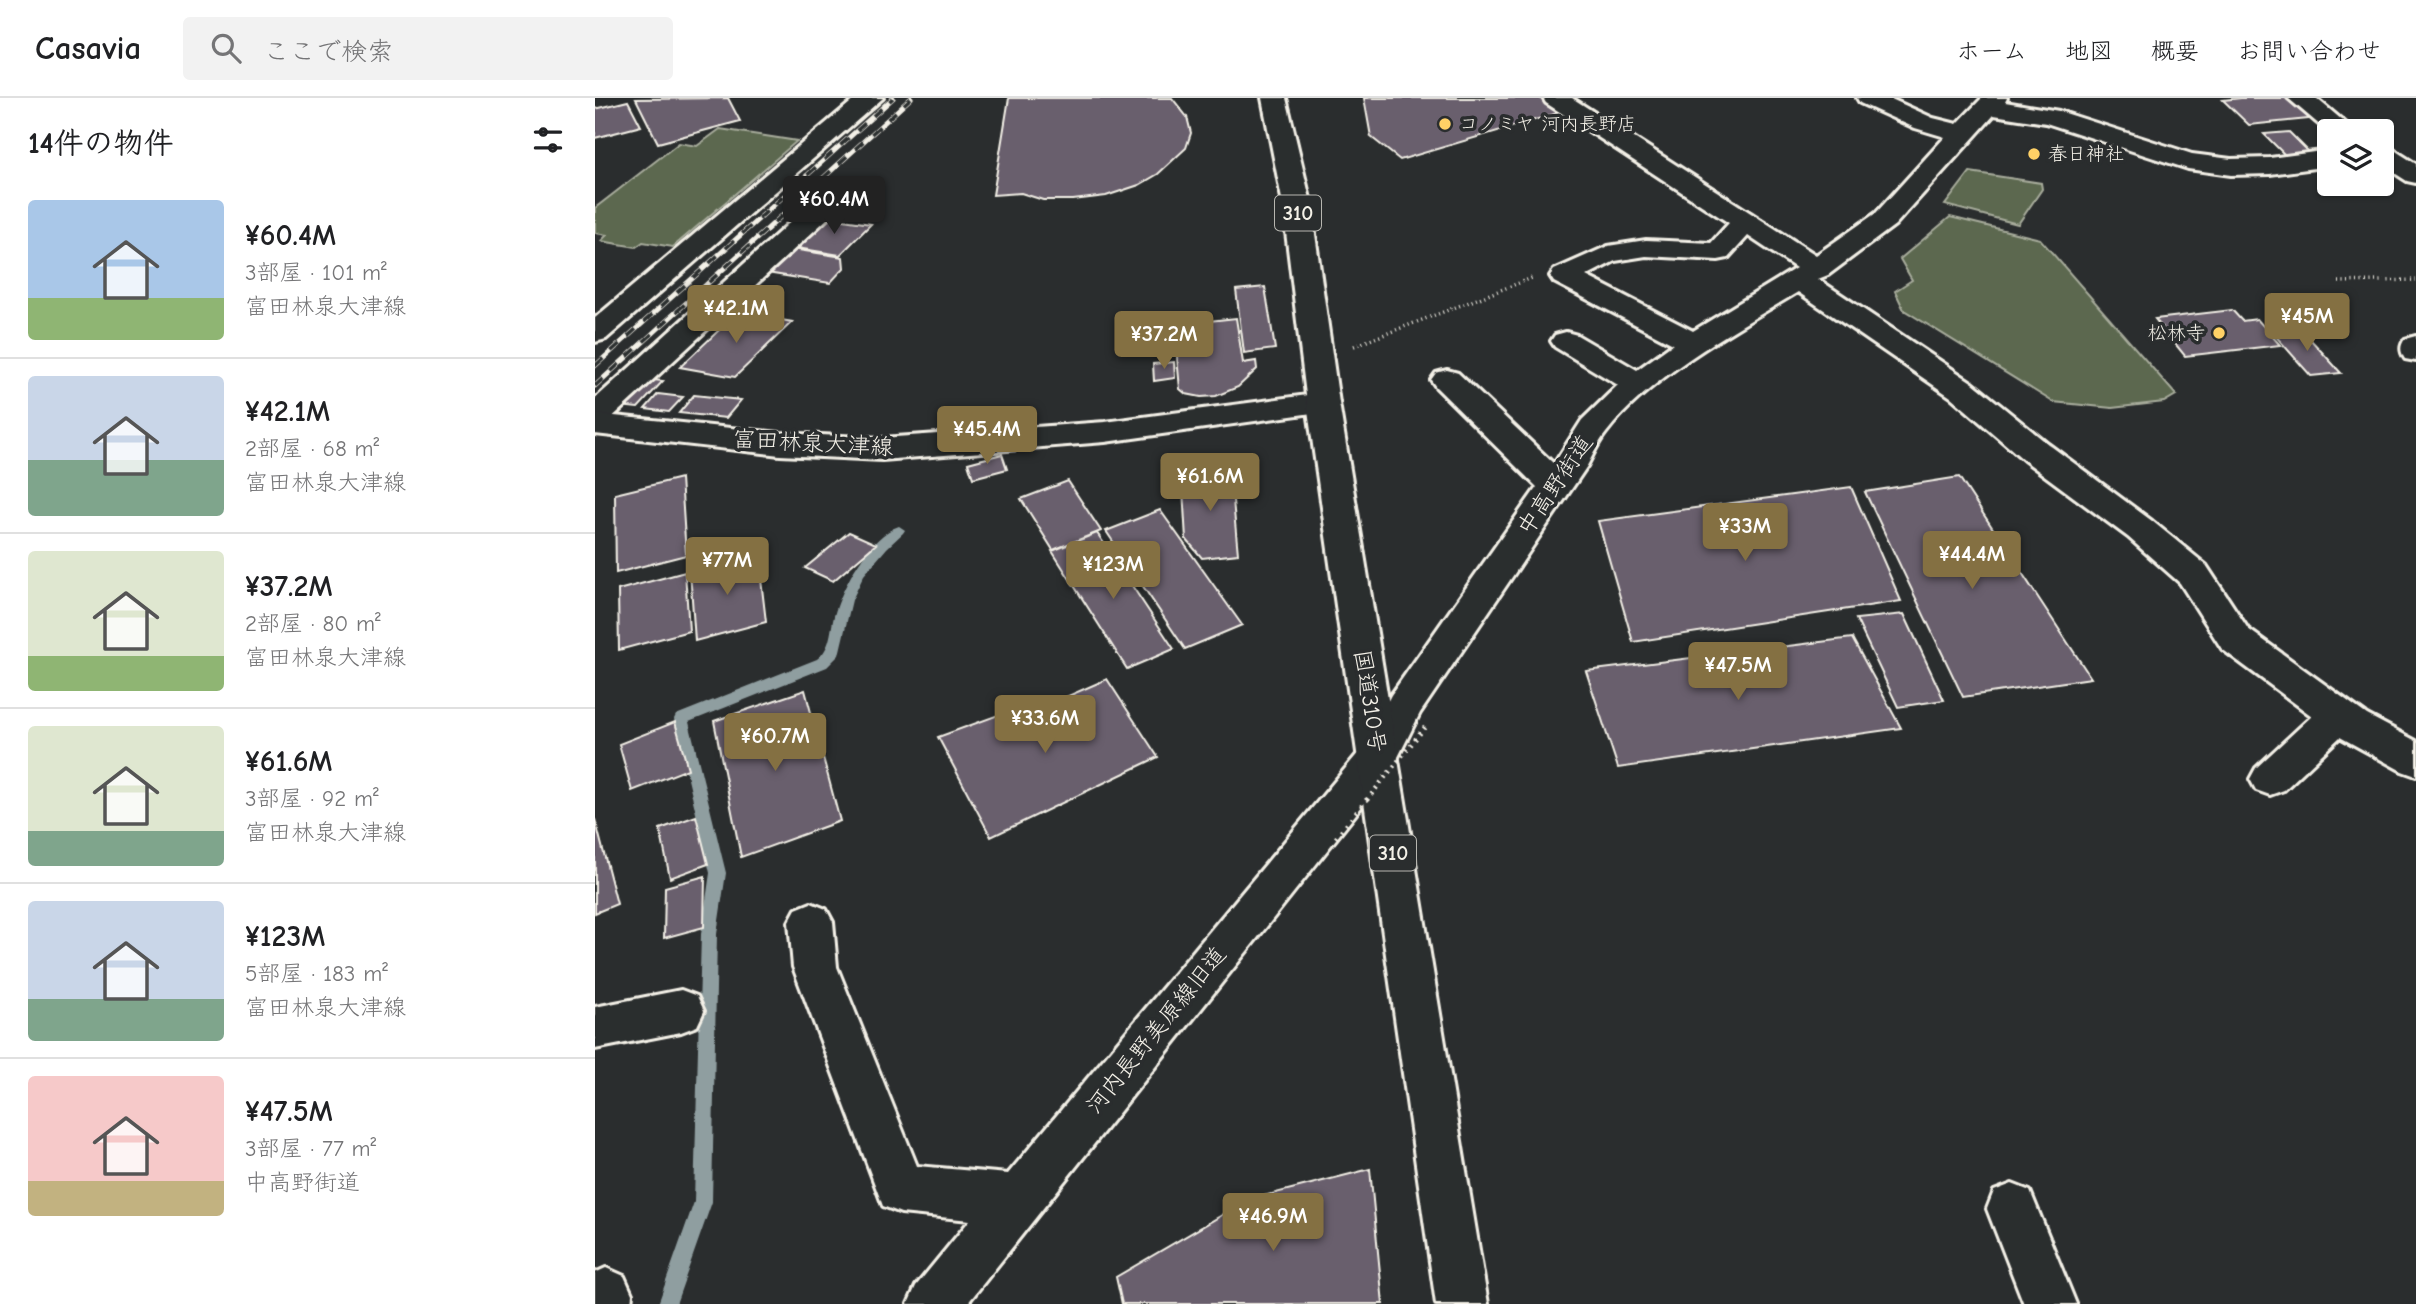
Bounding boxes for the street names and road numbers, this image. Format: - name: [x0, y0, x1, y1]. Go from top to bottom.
- road number: 310: [1275, 195, 1321, 230]
- street label: 富田林泉大津線: [732, 425, 894, 461]
- street label: 中高野街道: [1512, 430, 1598, 540]
- street label: 国道310号: [1349, 648, 1391, 754]
- road number: 310: [1370, 836, 1416, 870]
- street label: 河内長野美原線旧道: [1080, 941, 1232, 1119]

